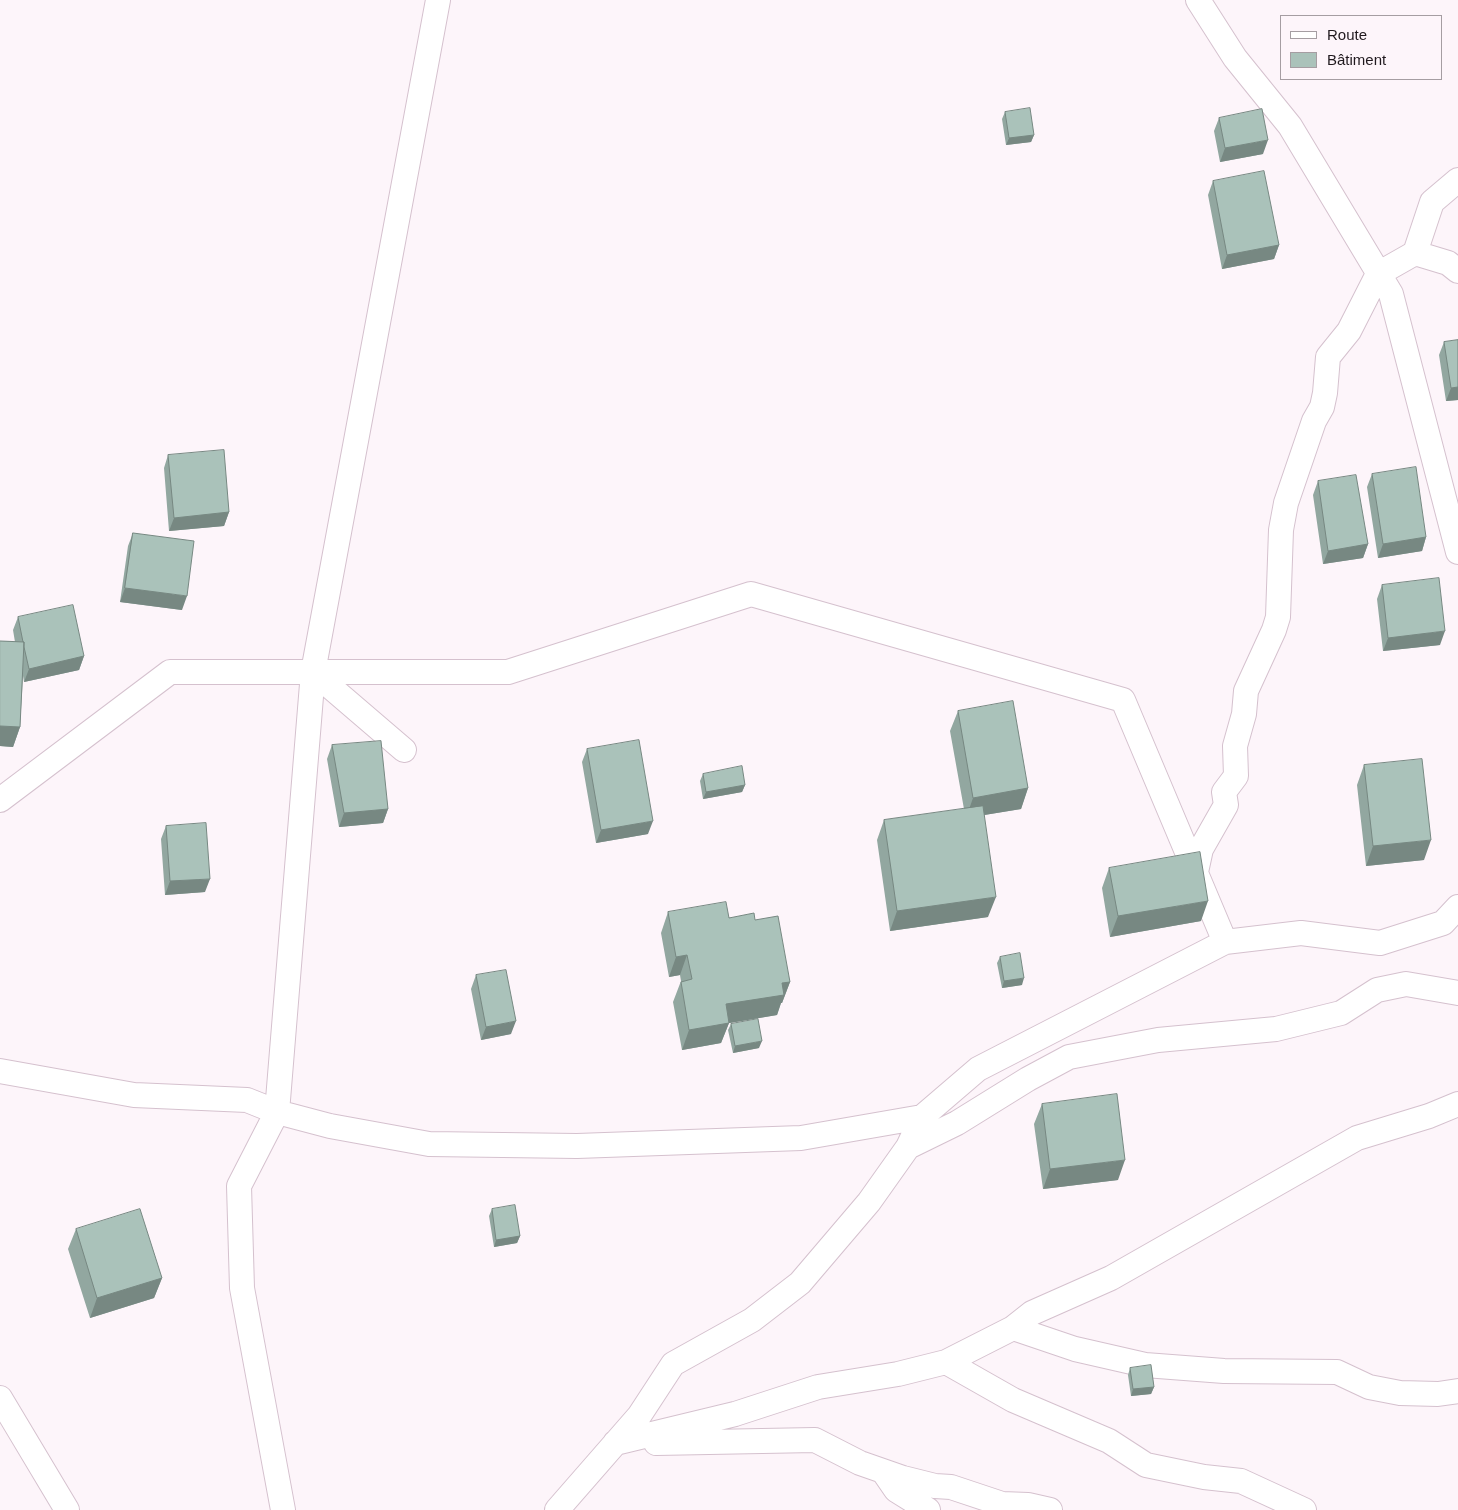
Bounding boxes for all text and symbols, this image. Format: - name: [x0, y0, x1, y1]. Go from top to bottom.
- legend: [1280, 15, 1443, 80]
- text: Route: [1327, 26, 1367, 43]
- text: Bâtiment: [1327, 51, 1386, 68]

